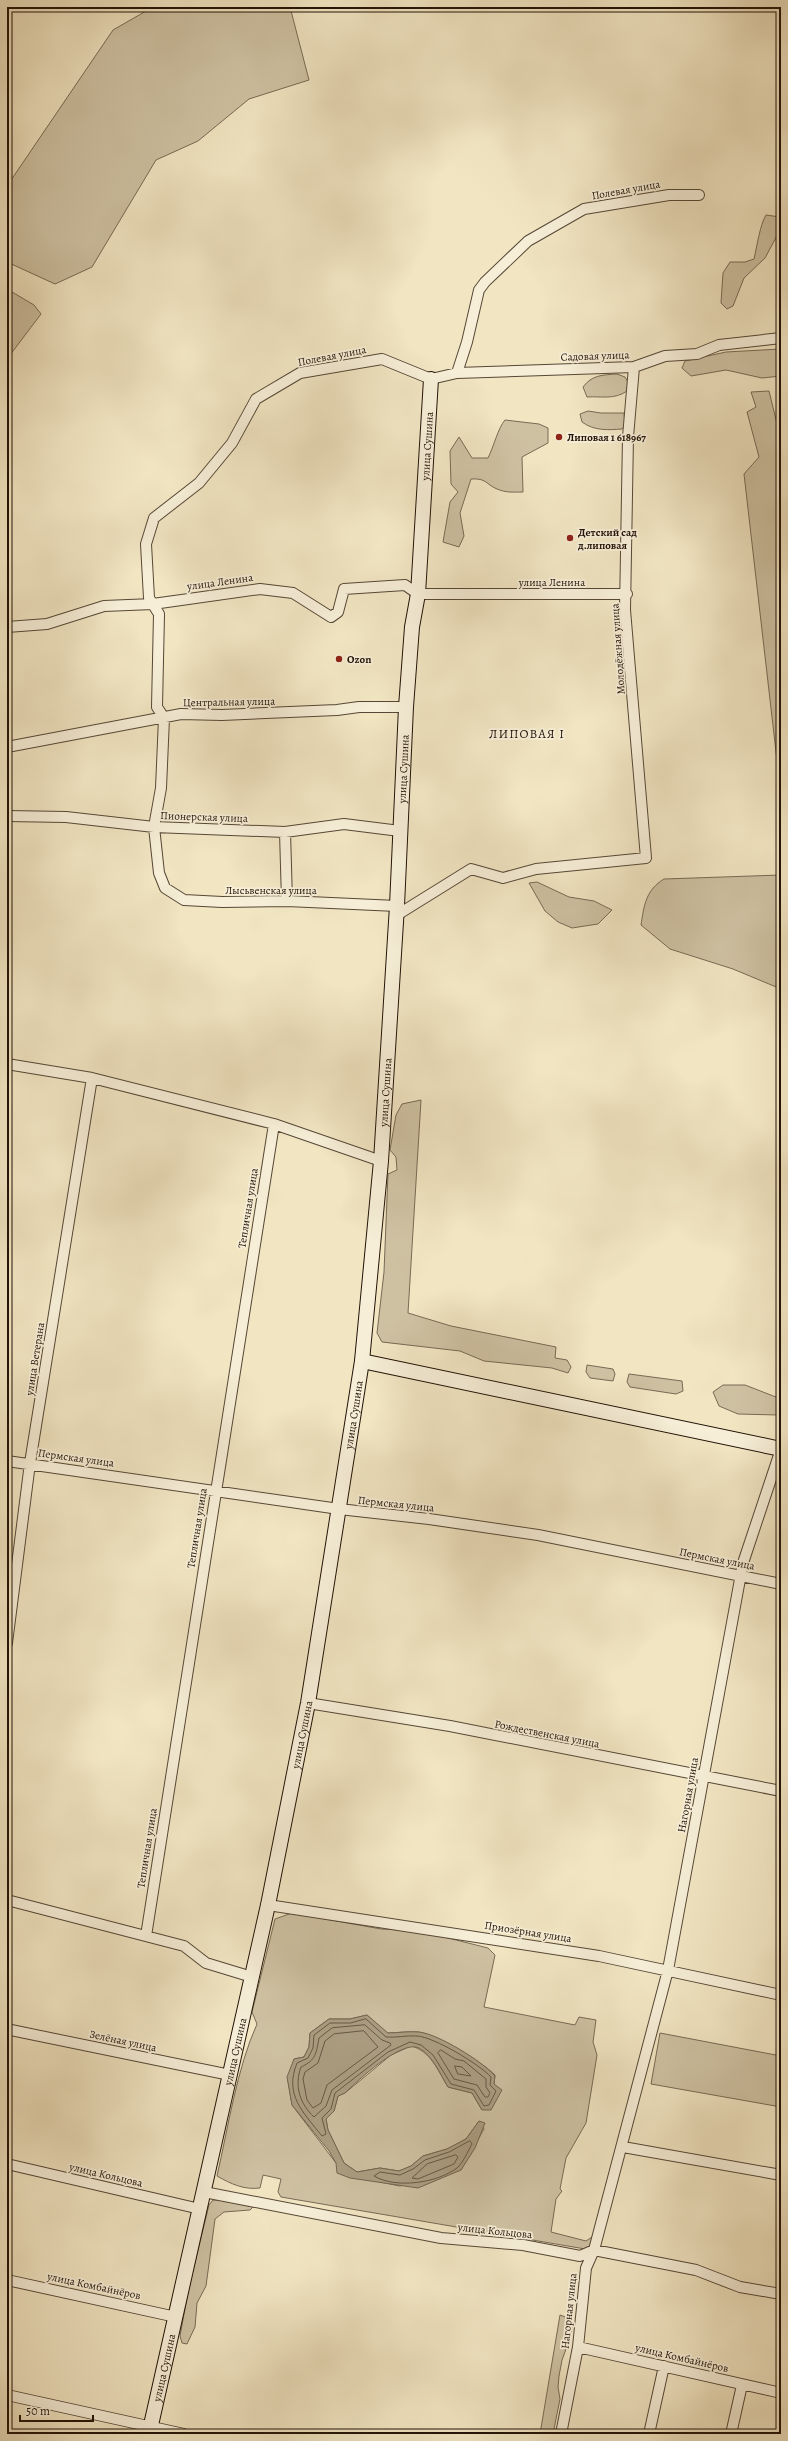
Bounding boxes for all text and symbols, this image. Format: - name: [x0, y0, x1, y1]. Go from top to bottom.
- street label: Полевая улица: [590, 176, 662, 203]
- street label: Полевая улица: [296, 342, 368, 370]
- street label: Садовая улица: [560, 347, 631, 365]
- street label: улица Сушина: [417, 410, 437, 482]
- place label: Липовая 1 618967: [567, 430, 646, 445]
- marker: Липовая 1 618967: [554, 432, 564, 442]
- place label: Детский сад д.липовая: [577, 525, 637, 553]
- marker: Детский сад д.липовая: [565, 533, 575, 543]
- street label: улица Ленина: [185, 570, 255, 594]
- street label: улица Ленина: [518, 575, 586, 590]
- street label: Молодёжная улица: [607, 602, 629, 695]
- place label: Ozon: [347, 652, 371, 667]
- marker: Ozon: [334, 654, 344, 664]
- street label: Центральная улица: [183, 694, 276, 710]
- district label: ЛИПОВАЯ I: [489, 725, 565, 742]
- street label: улица Сушина: [394, 733, 412, 805]
- street label: Пионерская улица: [160, 808, 249, 826]
- street label: Лысьвенская улица: [225, 883, 318, 898]
- street label: улица Сушина: [376, 1057, 395, 1128]
- street label: Тепличная улица: [234, 1166, 262, 1249]
- street label: улица Ветерана: [22, 1320, 48, 1398]
- street label: улица Сушина: [341, 1379, 366, 1451]
- street label: Пермская улица: [37, 1445, 116, 1471]
- street label: Тепличная улица: [183, 1486, 211, 1569]
- street label: Пермская улица: [357, 1493, 436, 1516]
- street label: Пермская улица: [678, 1544, 757, 1574]
- street label: улица Сушина: [288, 1698, 316, 1771]
- street label: Рождественская улица: [493, 1716, 602, 1752]
- street label: Нагорная улица: [674, 1755, 702, 1834]
- street label: Тепличная улица: [133, 1806, 161, 1889]
- street label: Приозёрная улица: [483, 1918, 574, 1946]
- street label: улица Сушина: [220, 2015, 250, 2088]
- street label: Зелёная улица: [88, 2027, 159, 2056]
- street label: улица Кольцова: [67, 2159, 145, 2191]
- street label: улица Кольцова: [456, 2220, 534, 2242]
- street label: улица Комбайнёров: [45, 2269, 142, 2303]
- street label: Нагорная улица: [558, 2271, 581, 2350]
- street label: улица Сушина: [149, 2331, 179, 2404]
- street label: улица Комбайнёров: [633, 2340, 730, 2376]
- scale bar: [20, 2397, 93, 2423]
- text: 50 m: [26, 2403, 50, 2419]

